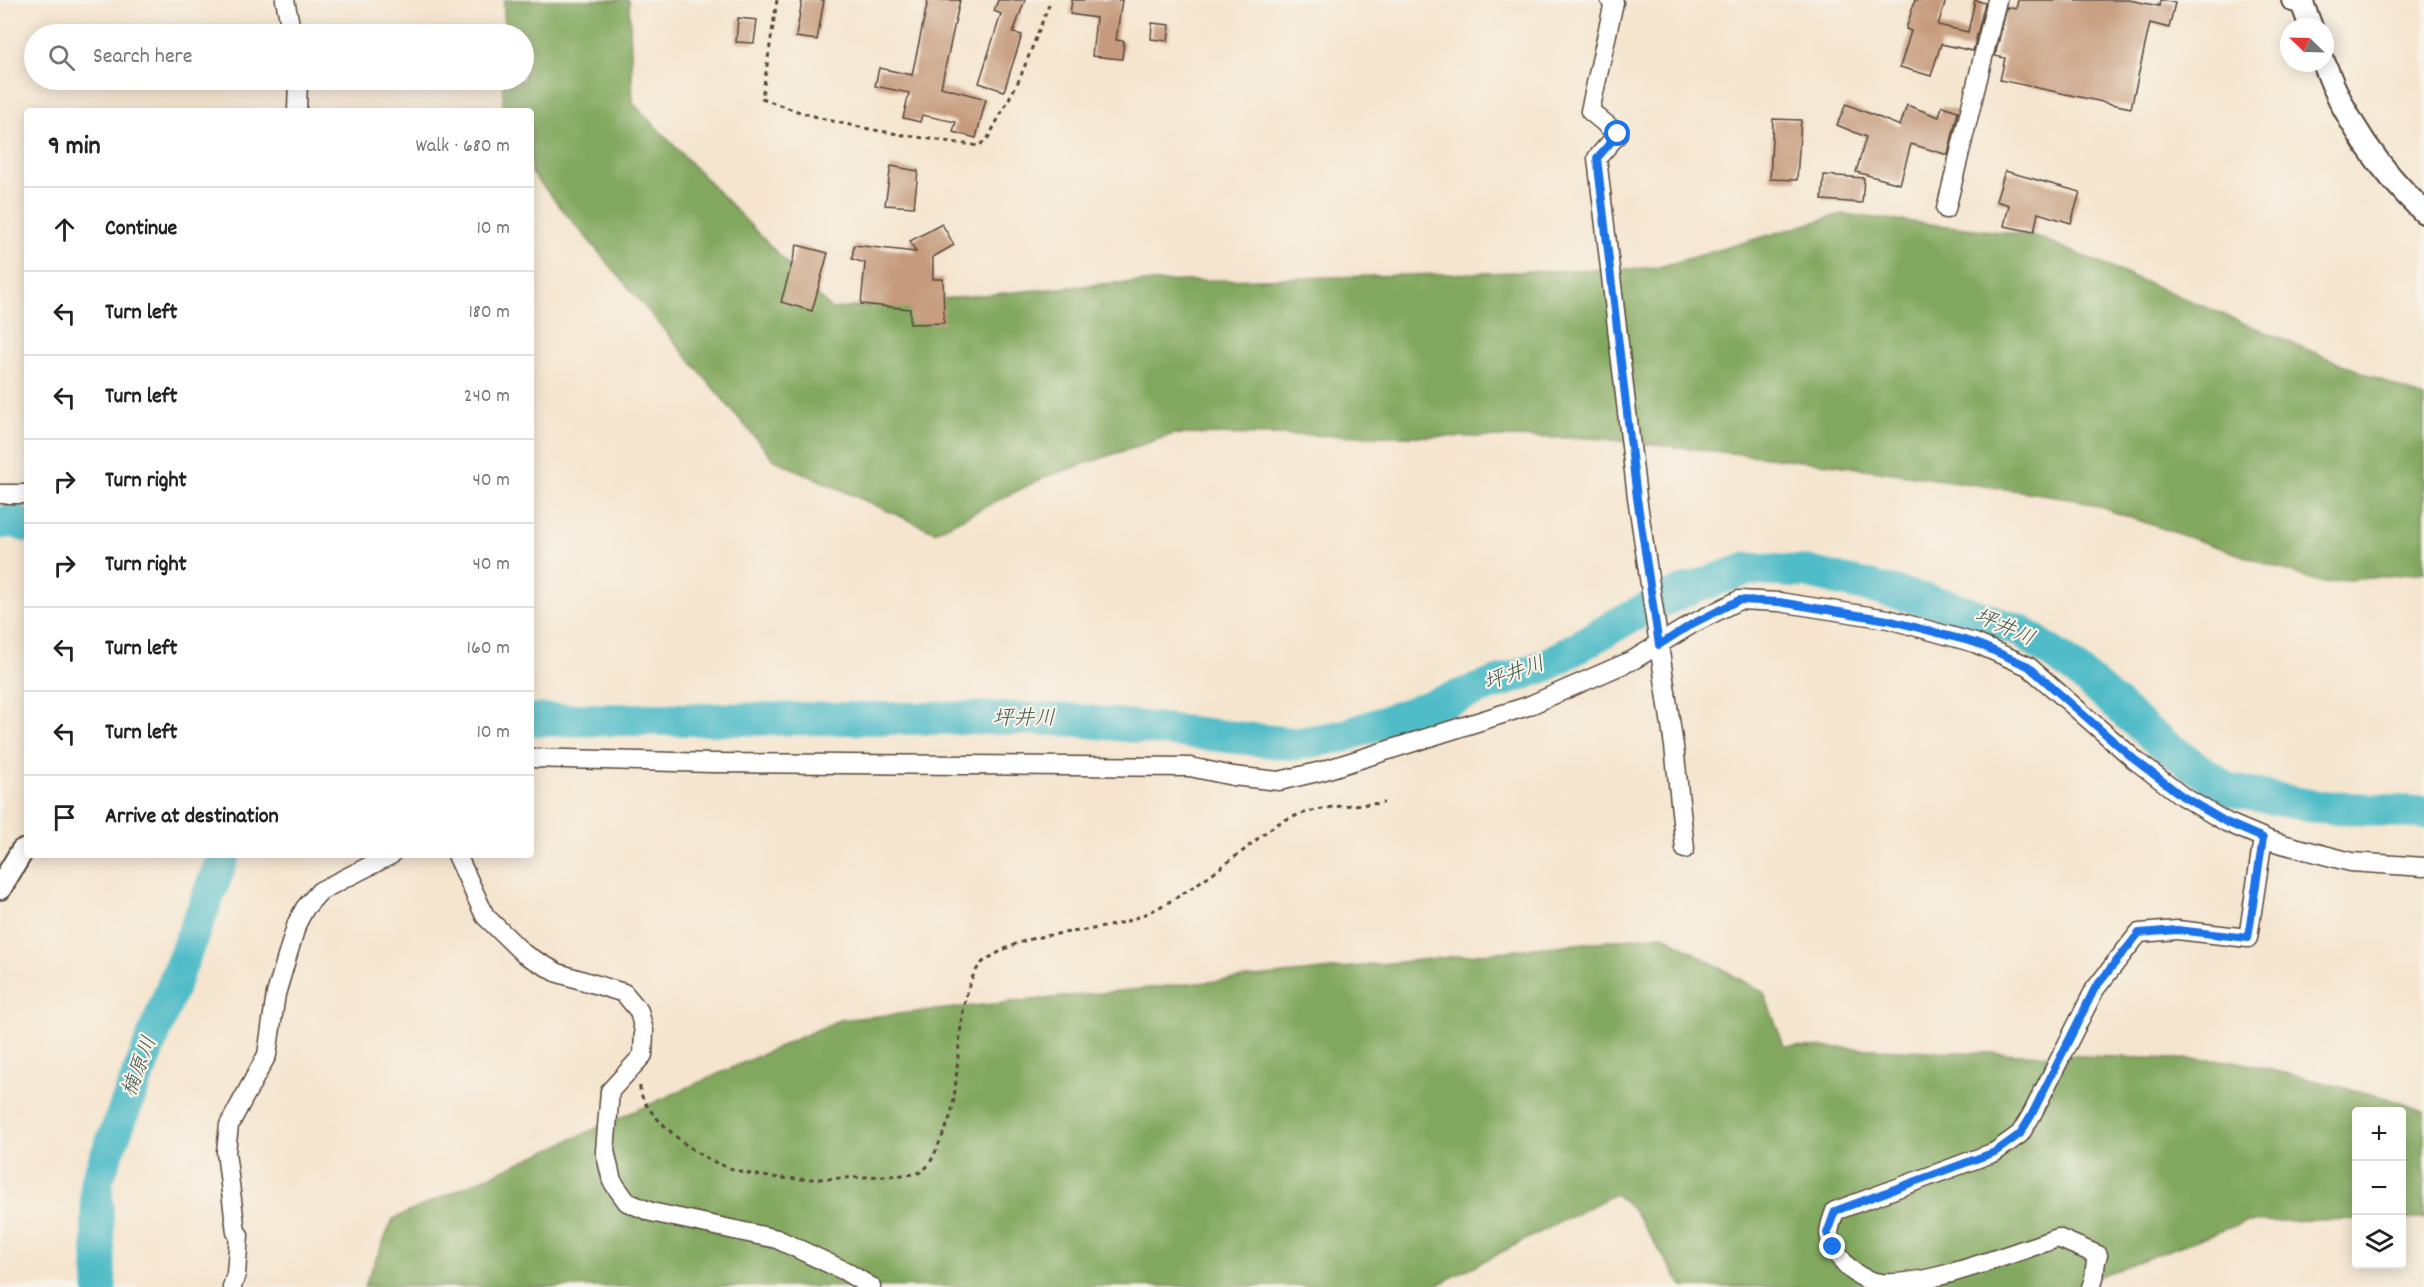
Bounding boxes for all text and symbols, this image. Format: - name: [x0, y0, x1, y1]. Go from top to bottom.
- north arrow: [2280, 18, 2334, 72]
- search box: [24, 24, 534, 90]
- icon: search: [45, 41, 78, 74]
- text: Search here: [93, 42, 192, 73]
- route start: [1604, 120, 1630, 146]
- text: 9 min: [48, 129, 101, 166]
- text: Walk · 680 m: [415, 133, 510, 161]
- icon: ahead: [48, 213, 81, 246]
- text: Continue: [105, 214, 177, 245]
- text: 10 m: [476, 215, 510, 243]
- icon: left: [48, 297, 81, 330]
- text: Turn left: [105, 298, 177, 329]
- text: 180 m: [468, 299, 510, 327]
- icon: left: [48, 381, 81, 414]
- text: Turn left: [105, 382, 177, 413]
- text: 240 m: [464, 383, 510, 411]
- icon: right: [48, 465, 81, 498]
- text: Turn right: [105, 466, 187, 497]
- text: 40 m: [472, 467, 510, 495]
- icon: right: [48, 549, 81, 582]
- text: Turn right: [105, 550, 187, 581]
- text: 40 m: [472, 551, 510, 579]
- water label: 坪井川: [1969, 602, 2039, 656]
- icon: left: [48, 633, 81, 666]
- text: Turn left: [105, 634, 177, 665]
- text: 160 m: [467, 635, 510, 663]
- water label: 坪井川: [1480, 650, 1550, 700]
- water label: 坪井川: [993, 705, 1056, 735]
- icon: left: [48, 717, 81, 750]
- text: Turn left: [105, 718, 177, 749]
- text: 10 m: [476, 719, 510, 747]
- icon: arrive: [48, 801, 81, 834]
- text: Arrive at destination: [105, 802, 279, 833]
- water label: 楠原川: [116, 1032, 166, 1102]
- map controls: [2352, 1107, 2406, 1269]
- button: +: [2352, 1107, 2406, 1161]
- button: −: [2352, 1161, 2406, 1215]
- button: layers: [2352, 1215, 2406, 1269]
- route end: [1819, 1233, 1845, 1259]

